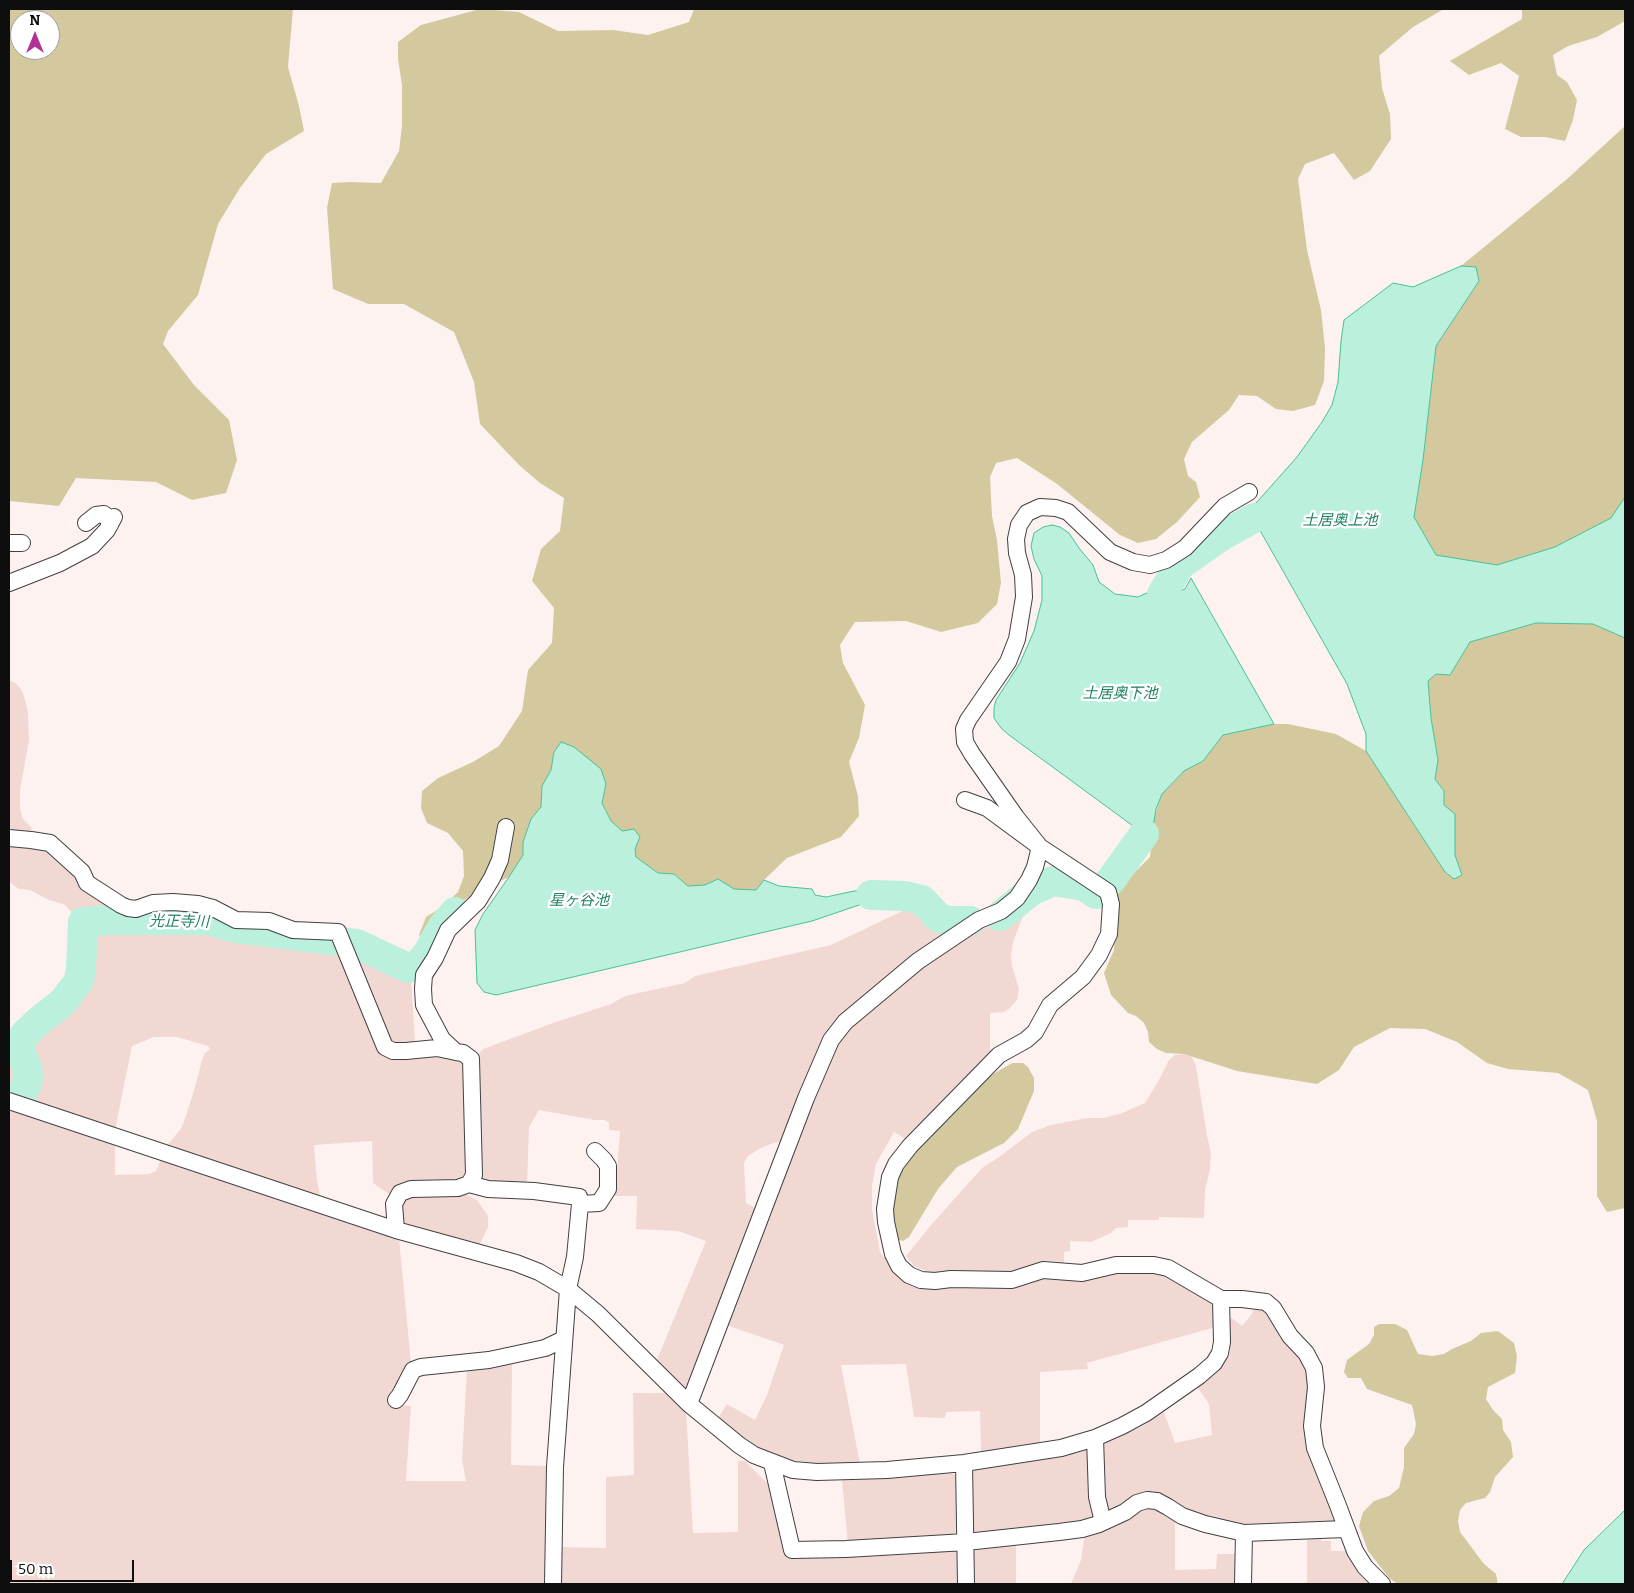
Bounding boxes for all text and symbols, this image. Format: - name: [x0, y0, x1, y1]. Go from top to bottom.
- north arrow: [10, 10, 60, 60]
- text: N: [30, 12, 40, 29]
- water label: 土居奥上池: [1303, 512, 1377, 530]
- water label: 土居奥下池: [1083, 685, 1157, 703]
- water label: 星ヶ谷池: [549, 892, 609, 910]
- water label: 光正寺川: [149, 912, 209, 932]
- scale bar: [12, 1550, 136, 1582]
- text: 50 m: [18, 1560, 53, 1578]

